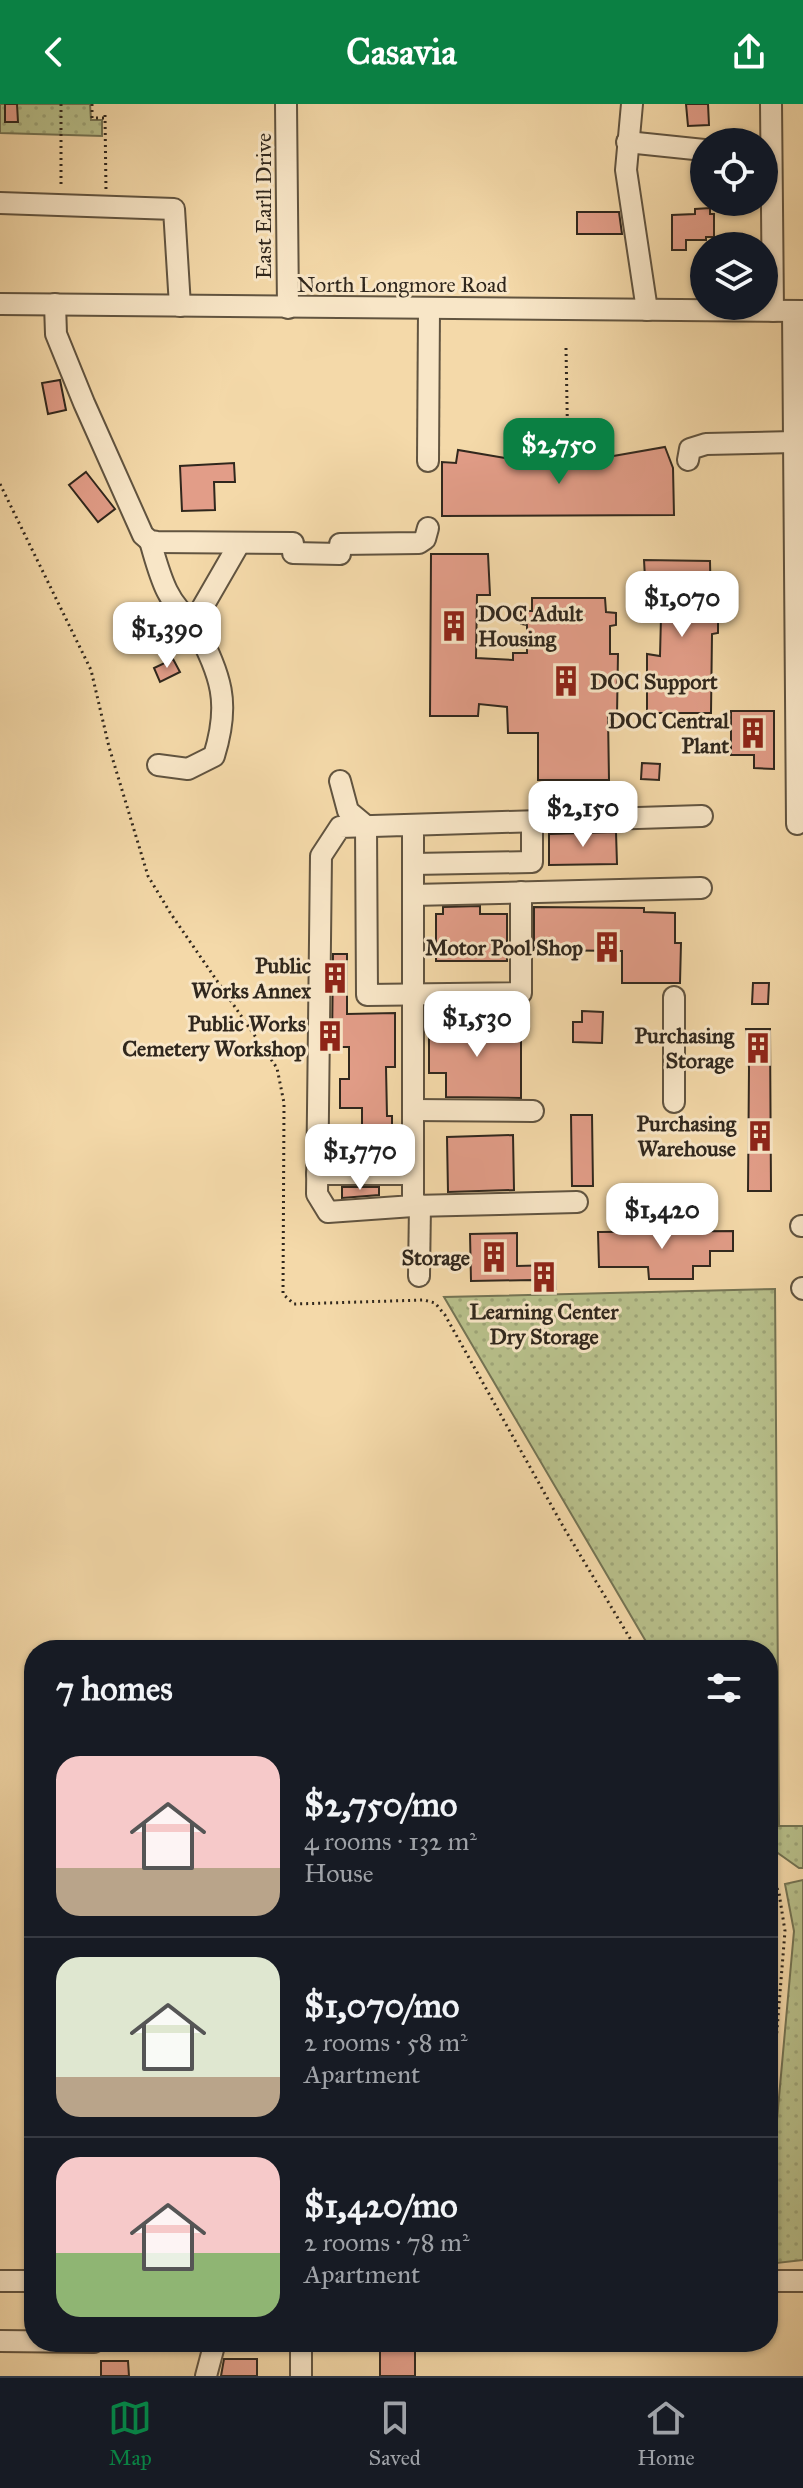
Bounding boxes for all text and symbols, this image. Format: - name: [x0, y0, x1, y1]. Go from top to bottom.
- icon: back: [32, 30, 76, 74]
- text: Casavia: [346, 30, 457, 74]
- icon: share: [727, 30, 771, 74]
- map controls: [690, 128, 778, 320]
- button: locate: [690, 128, 778, 216]
- street label: East Earll Drive: [250, 133, 277, 279]
- button: layers: [690, 232, 778, 320]
- street label: North Longmore Road: [297, 271, 507, 298]
- pin: $2,750: [494, 418, 624, 486]
- text: $2,750: [521, 428, 597, 460]
- pin: $1,070: [617, 571, 747, 639]
- text: $1,070: [644, 581, 720, 613]
- place label: DOC Adult Housing: [478, 600, 583, 652]
- pin: $1,390: [102, 602, 232, 670]
- building icon: DOC Adult Housing: [437, 609, 471, 643]
- text: $1,390: [131, 612, 203, 644]
- building icon: DOC Support: [549, 664, 583, 698]
- place label: DOC Support: [590, 668, 718, 695]
- place label: DOC Central Plant: [608, 707, 730, 759]
- building icon: DOC Central Plant: [736, 716, 770, 750]
- pin: $2,150: [518, 781, 648, 849]
- text: $2,150: [547, 791, 620, 823]
- building icon: Motor Pool Shop: [590, 930, 624, 964]
- place label: Motor Pool Shop: [425, 934, 583, 961]
- place label: Public Works Annex: [191, 952, 312, 1004]
- building icon: Public Works Annex: [318, 961, 352, 995]
- pin: $1,530: [412, 991, 542, 1059]
- text: $1,530: [442, 1001, 512, 1033]
- place label: Public Works Cemetery Workshop: [122, 1010, 306, 1062]
- building icon: Public Works Cemetery Workshop: [313, 1019, 347, 1053]
- place label: Purchasing Storage: [635, 1022, 735, 1074]
- building icon: Purchasing Storage: [741, 1031, 775, 1065]
- place label: Purchasing Warehouse: [637, 1110, 737, 1162]
- building icon: Purchasing Warehouse: [743, 1119, 777, 1153]
- pin: $1,770: [295, 1124, 425, 1192]
- text: $1,770: [323, 1134, 397, 1166]
- pin: $1,420: [597, 1183, 727, 1251]
- text: $1,420: [624, 1193, 700, 1225]
- building icon: Storage: [477, 1240, 511, 1274]
- place label: Storage: [401, 1244, 470, 1271]
- building icon: Learning Center Dry Storage: [527, 1260, 561, 1294]
- place label: Learning Center Dry Storage: [470, 1298, 619, 1350]
- icon: filters: [702, 1666, 746, 1710]
- text: 7 homes: [56, 1668, 173, 1709]
- text: $2,750/mo: [304, 1784, 457, 1825]
- icon: home: [120, 1788, 216, 1884]
- text: 4 rooms · 132 m²: [304, 1825, 477, 1857]
- text: House: [304, 1857, 374, 1889]
- text: $1,070/mo: [304, 1985, 459, 2026]
- icon: home: [120, 1989, 216, 2085]
- text: 2 rooms · 58 m²: [304, 2026, 468, 2058]
- text: Apartment: [304, 2058, 420, 2090]
- text: $1,420/mo: [304, 2185, 458, 2226]
- icon: home: [120, 2189, 216, 2285]
- text: 2 rooms · 78 m²: [304, 2226, 469, 2258]
- text: Apartment: [304, 2258, 420, 2290]
- tab: Map: [108, 2396, 152, 2471]
- tab: Saved: [369, 2396, 421, 2471]
- tab: Home: [637, 2396, 695, 2471]

